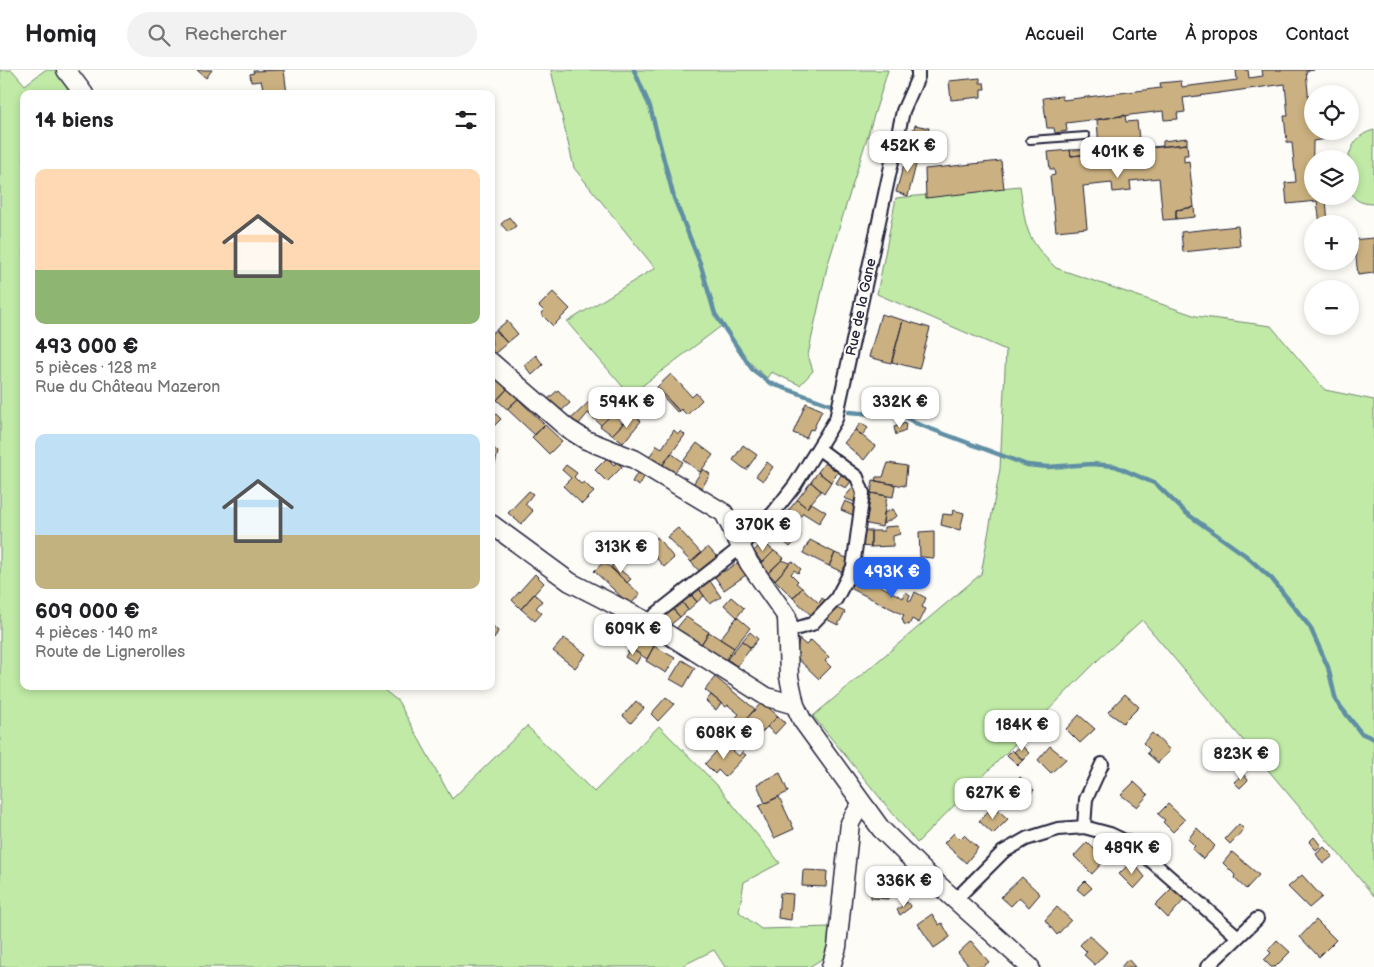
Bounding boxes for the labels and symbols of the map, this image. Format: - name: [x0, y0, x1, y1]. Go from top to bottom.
- pin: 452K €: [867, 131, 949, 173]
- pin: 401K €: [1077, 136, 1159, 179]
- street label: Rue de la Gane: [842, 257, 880, 357]
- pin: 594K €: [586, 386, 668, 429]
- pin: 332K €: [859, 386, 941, 429]
- pin: 370K €: [722, 510, 804, 552]
- pin: 313K €: [580, 532, 662, 574]
- pin: 493K €: [851, 556, 933, 599]
- pin: 609K €: [592, 614, 674, 656]
- pin: 184K €: [981, 710, 1063, 752]
- pin: 608K €: [683, 718, 765, 760]
- pin: 823K €: [1200, 738, 1282, 781]
- pin: 627K €: [952, 778, 1034, 820]
- pin: 489K €: [1091, 832, 1173, 875]
- pin: 336K €: [863, 866, 945, 908]

